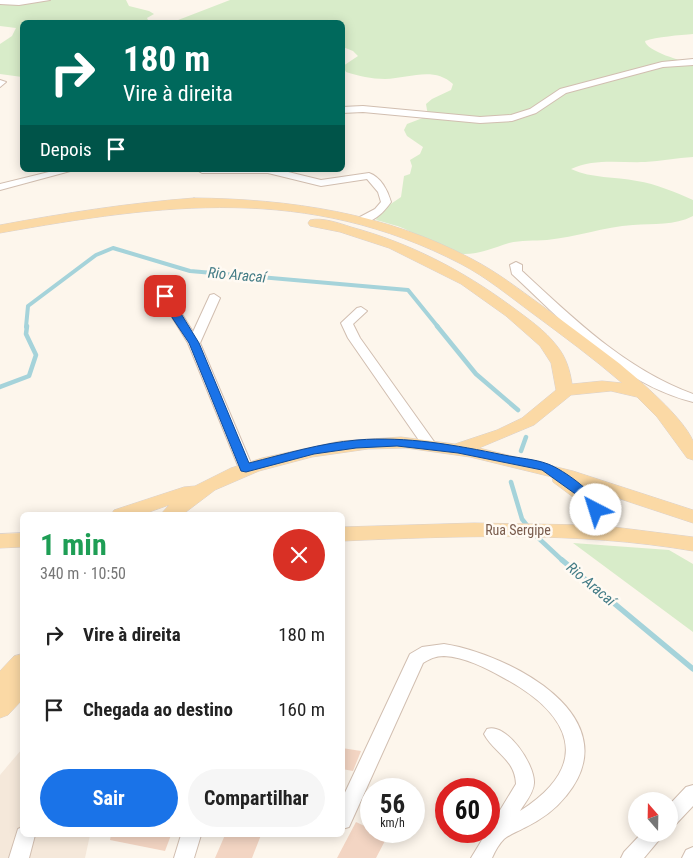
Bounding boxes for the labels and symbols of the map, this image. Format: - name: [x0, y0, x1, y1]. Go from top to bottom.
- water label: Rio Aracaí: [207, 263, 269, 287]
- pin: [144, 275, 186, 317]
- position arrow: [569, 483, 621, 535]
- street label: Rua Sergipe: [485, 522, 551, 538]
- water label: Rio Aracaí: [563, 558, 621, 611]
- speed limit sign: 60: [435, 778, 500, 843]
- north arrow: [628, 792, 678, 842]

